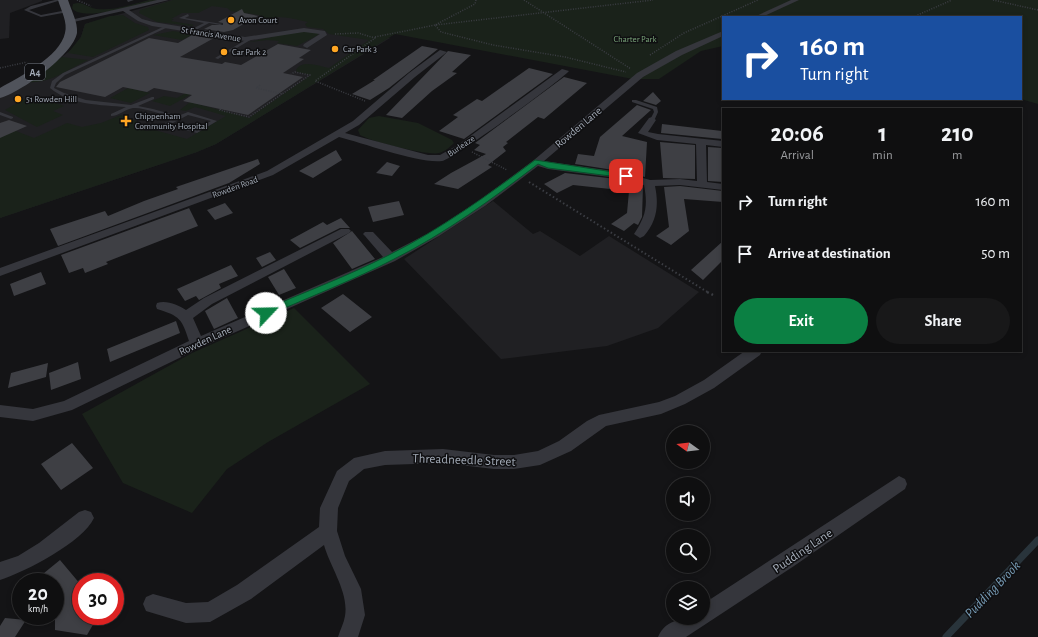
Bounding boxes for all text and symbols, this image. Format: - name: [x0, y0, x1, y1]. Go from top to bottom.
- marker: Avon Court: [226, 15, 236, 25]
- place label: Avon Court: [239, 16, 277, 25]
- street label: St Francis Avenue: [180, 25, 241, 44]
- icon: right: [734, 32, 786, 84]
- text: 160 m: [800, 33, 865, 61]
- park label: Charter Park: [613, 35, 657, 44]
- marker: Car Park 3: [330, 44, 340, 54]
- place label: Car Park 3: [343, 45, 377, 54]
- marker: Car Park 2: [219, 47, 229, 57]
- place label: Car Park 2: [232, 48, 266, 57]
- road number: A4: [25, 64, 45, 80]
- text: Turn right: [800, 66, 869, 84]
- marker: 51 Rowden Hill: [13, 94, 23, 104]
- place label: 51 Rowden Hill: [26, 95, 77, 104]
- street label: Rowden Lane: [553, 105, 604, 150]
- place label: Chippenham Community Hospital: [135, 112, 207, 131]
- marker: Chippenham Community Hospital: [120, 115, 132, 127]
- text: 20:06: [770, 122, 824, 146]
- text: 1: [878, 122, 887, 146]
- text: 210: [941, 122, 974, 146]
- street label: Burleaze: [446, 134, 476, 159]
- text: Arrival: [780, 149, 814, 162]
- text: min: [872, 149, 893, 162]
- text: m: [952, 149, 963, 162]
- pin: [609, 159, 643, 193]
- icon: arrive: [615, 165, 637, 187]
- street label: Rowden Road: [211, 175, 259, 200]
- icon: right: [734, 191, 756, 213]
- text: Turn right: [768, 194, 827, 209]
- text: 160 m: [975, 194, 1010, 209]
- icon: arrive: [734, 243, 756, 265]
- text: Arrive at destination: [768, 246, 891, 261]
- text: 50 m: [981, 246, 1010, 261]
- position arrow: [245, 292, 287, 334]
- button: Exit: [734, 298, 868, 344]
- button: Share: [876, 298, 1010, 344]
- street label: Rowden Lane: [177, 323, 233, 357]
- north arrow: [666, 425, 710, 469]
- map controls: [666, 425, 710, 625]
- street label: Threadneedle Street: [412, 452, 516, 469]
- button: sound: [666, 477, 710, 521]
- street label: Pudding Lane: [771, 527, 835, 576]
- button: search: [666, 529, 710, 573]
- water label: Pudding Brook: [962, 558, 1023, 621]
- speed limit sign: 30: [72, 573, 124, 625]
- button: layers: [666, 581, 710, 625]
- text: 20: [28, 584, 48, 604]
- text: km/h: [28, 604, 48, 614]

